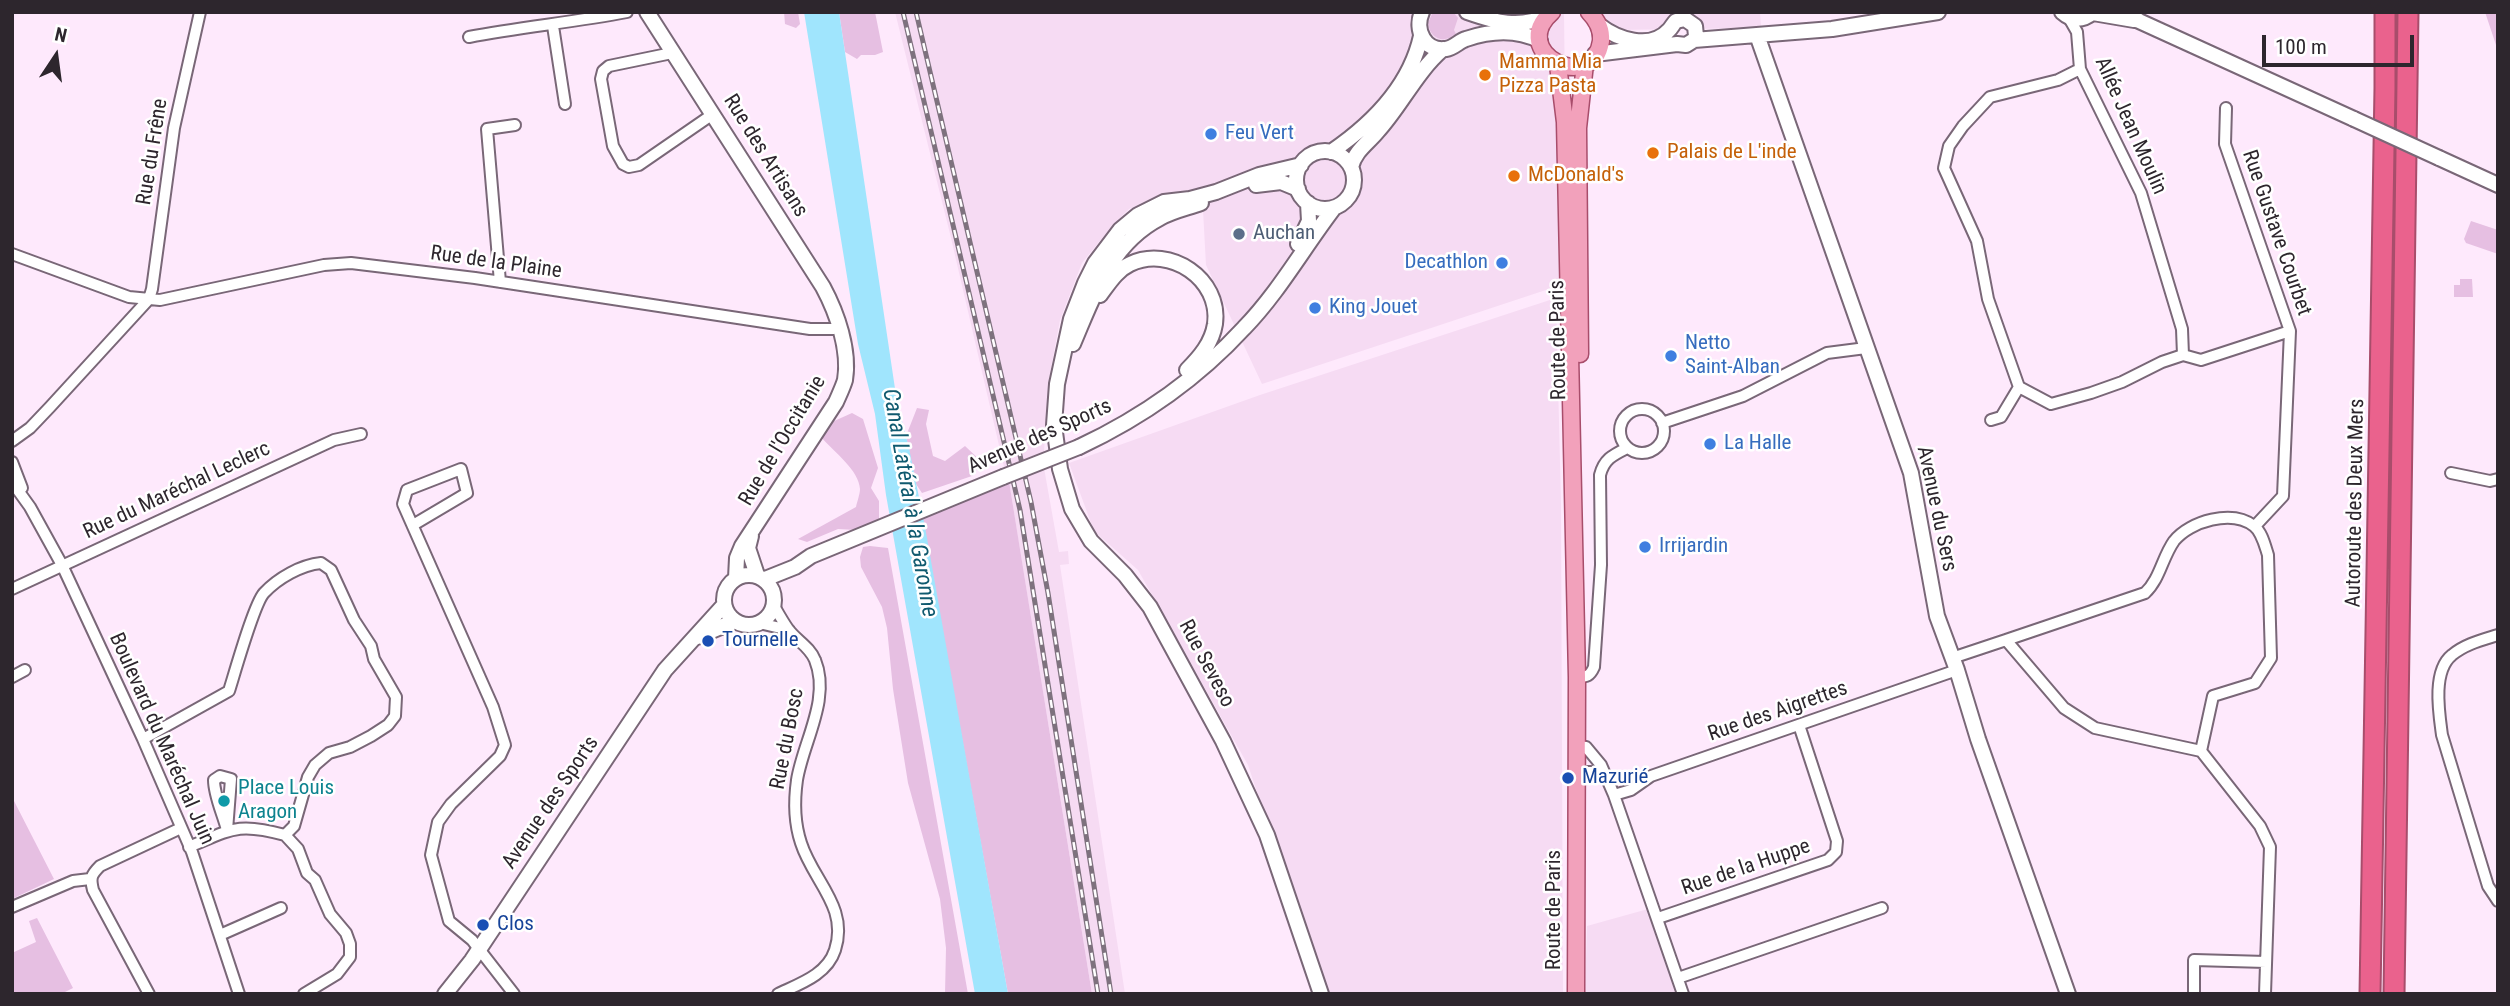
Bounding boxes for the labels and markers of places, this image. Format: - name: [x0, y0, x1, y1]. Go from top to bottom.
- place label: Mamma Mia Pizza Pasta: [1499, 50, 1602, 100]
- marker: Mamma Mia Pizza Pasta: [1477, 67, 1493, 83]
- place label: Feu Vert: [1225, 121, 1294, 147]
- marker: Feu Vert: [1203, 126, 1219, 142]
- place label: Palais de L'inde: [1667, 140, 1797, 166]
- marker: Palais de L'inde: [1645, 145, 1661, 161]
- place label: McDonald's: [1528, 163, 1624, 189]
- marker: McDonald's: [1506, 168, 1522, 184]
- place label: Auchan: [1253, 221, 1315, 247]
- marker: Auchan: [1231, 226, 1247, 242]
- place label: Decathlon: [1405, 250, 1488, 276]
- marker: Decathlon: [1494, 255, 1510, 271]
- place label: King Jouet: [1329, 295, 1418, 321]
- marker: King Jouet: [1307, 300, 1323, 316]
- place label: Netto Saint-Alban: [1685, 331, 1780, 381]
- marker: Netto Saint-Alban: [1663, 348, 1679, 364]
- place label: La Halle: [1724, 431, 1791, 457]
- marker: La Halle: [1702, 436, 1718, 452]
- place label: Irrijardin: [1659, 534, 1728, 560]
- marker: Irrijardin: [1637, 539, 1653, 555]
- place label: Tournelle: [722, 628, 799, 654]
- marker: Tournelle: [700, 633, 716, 649]
- place label: Mazurié: [1582, 765, 1648, 791]
- marker: Mazurié: [1560, 770, 1576, 786]
- place label: Place Louis Aragon: [238, 776, 334, 826]
- marker: Place Louis Aragon: [216, 793, 232, 809]
- place label: Clos: [497, 912, 534, 938]
- marker: Clos: [475, 917, 491, 933]

